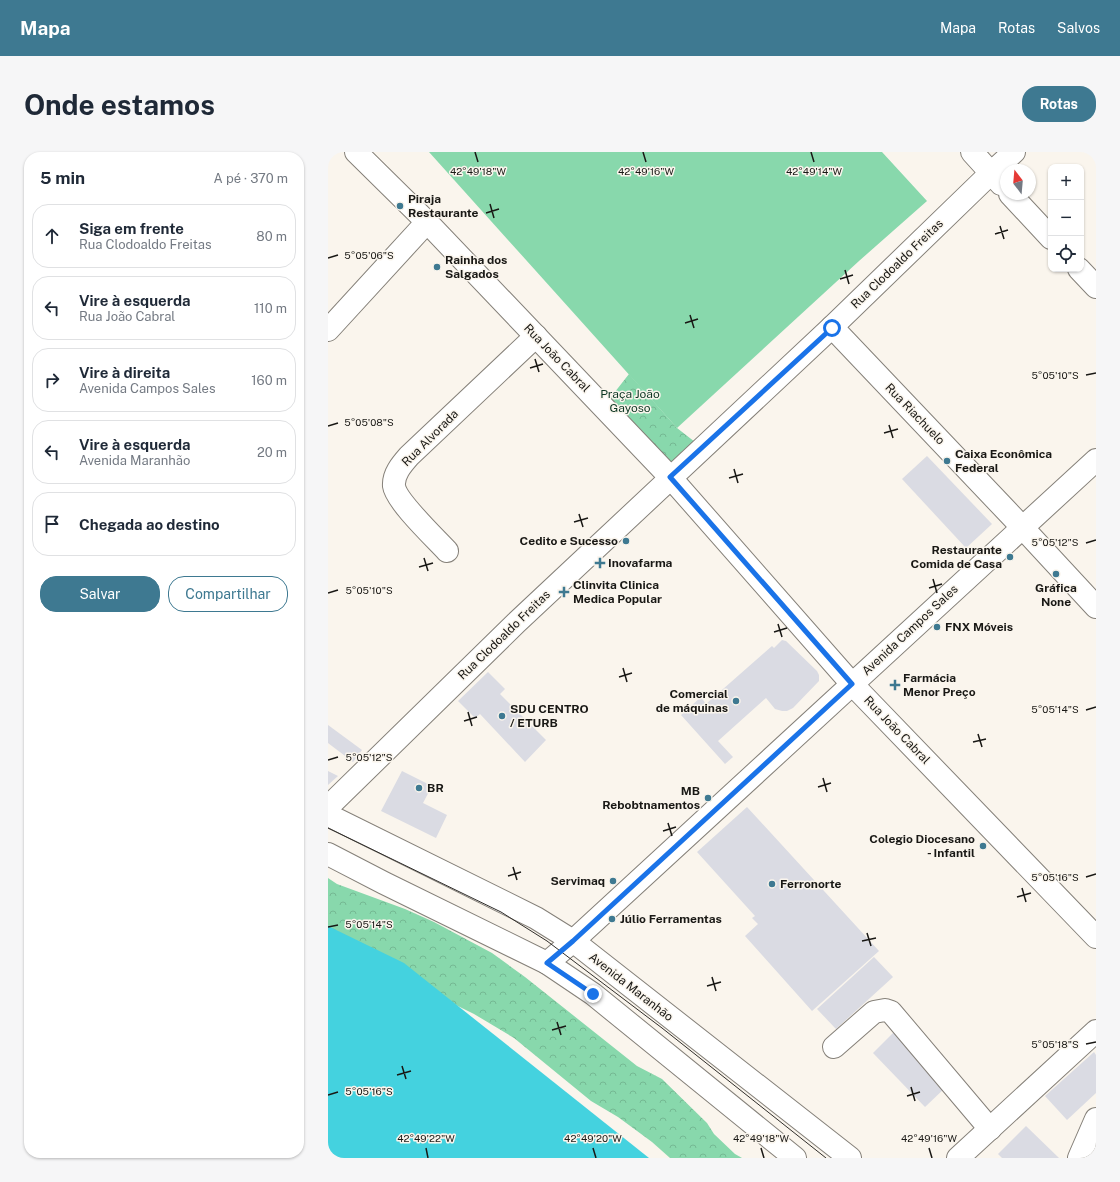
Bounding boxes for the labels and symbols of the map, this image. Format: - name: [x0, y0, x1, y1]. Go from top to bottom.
- north arrow: [1000, 164, 1036, 200]
- text: 42°49'18"W: [450, 165, 507, 177]
- text: 42°49'16"W: [618, 165, 674, 177]
- text: 42°49'14"W: [786, 165, 842, 177]
- place label: Piraja Restaurante: [408, 192, 479, 220]
- marker: Piraja Restaurante: [395, 201, 405, 211]
- street label: Rua Clodoaldo Freitas: [848, 216, 946, 312]
- text: 5°05'06"S: [344, 249, 394, 261]
- place label: Rainha dos Salgados: [445, 253, 507, 281]
- marker: Rainha dos Salgados: [432, 262, 442, 272]
- route start: [823, 319, 841, 337]
- street label: Rua João Cabral: [521, 321, 593, 395]
- text: 5°05'10"S: [1031, 369, 1079, 381]
- street label: Rua Riachuelo: [882, 381, 948, 448]
- park label: Praça João Gayoso: [600, 387, 660, 415]
- street label: Rua Alvorada: [399, 407, 461, 469]
- text: 5°05'08"S: [344, 416, 394, 428]
- place label: Caixa Econômica Federal: [955, 447, 1052, 475]
- marker: Caixa Econômica Federal: [942, 456, 952, 466]
- place label: Cedito e Sucesso: [520, 534, 618, 548]
- marker: Cedito e Sucesso: [621, 536, 631, 546]
- text: 5°05'12"S: [1031, 536, 1079, 548]
- place label: Restaurante Comida de Casa: [911, 543, 1002, 571]
- marker: Restaurante Comida de Casa: [1005, 552, 1015, 562]
- place label: Inovafarma: [608, 556, 673, 570]
- marker: Inovafarma: [595, 558, 605, 568]
- marker: Gráfica None: [1051, 569, 1061, 579]
- place label: Clinvita Clinica Medica Popular: [573, 578, 662, 606]
- place label: Gráfica None: [1035, 581, 1077, 609]
- street label: Avenida Campos Sales: [859, 582, 961, 678]
- text: 5°05'10"S: [345, 584, 393, 596]
- marker: Clinvita Clinica Medica Popular: [558, 586, 570, 598]
- street label: Rua Clodoaldo Freitas: [455, 587, 553, 683]
- place label: FNX Móveis: [945, 620, 1013, 634]
- marker: FNX Móveis: [932, 622, 942, 632]
- place label: Farmácia Menor Preço: [903, 671, 976, 699]
- marker: Farmácia Menor Preço: [890, 680, 900, 690]
- place label: Comercial de máquinas: [656, 687, 728, 715]
- street label: Rua João Cabral: [861, 693, 933, 767]
- marker: Comercial de máquinas: [731, 696, 741, 706]
- place label: SDU CENTRO / ETURB: [510, 702, 589, 730]
- text: 5°05'14"S: [1031, 703, 1079, 715]
- marker: SDU CENTRO / ETURB: [497, 711, 507, 721]
- text: 5°05'12"S: [345, 751, 393, 763]
- place label: BR: [427, 781, 444, 795]
- marker: BR: [414, 783, 424, 793]
- place label: MB Rebobtnamentos: [602, 784, 700, 812]
- marker: MB Rebobtnamentos: [703, 793, 713, 803]
- place label: Colegio Diocesano - Infantil: [869, 832, 975, 860]
- marker: Colegio Diocesano - Infantil: [978, 841, 988, 851]
- text: 5°05'16"S: [1031, 871, 1079, 883]
- place label: Servimaq: [550, 874, 605, 888]
- marker: Servimaq: [608, 876, 618, 886]
- place label: Ferronorte: [780, 877, 842, 891]
- marker: Ferronorte: [767, 879, 777, 889]
- place label: Júlio Ferramentas: [620, 912, 722, 926]
- marker: Júlio Ferramentas: [607, 914, 617, 924]
- text: 5°05'14"S: [345, 918, 393, 930]
- street label: Avenida Maranhão: [586, 950, 676, 1024]
- route end: [584, 985, 602, 1003]
- text: 5°05'18"S: [1031, 1038, 1079, 1050]
- text: 5°05'16"S: [345, 1085, 393, 1097]
- text: 42°49'22"W: [397, 1132, 455, 1144]
- text: 42°49'20"W: [564, 1132, 622, 1144]
- text: 42°49'18"W: [733, 1132, 790, 1144]
- text: 42°49'16"W: [901, 1132, 957, 1144]

